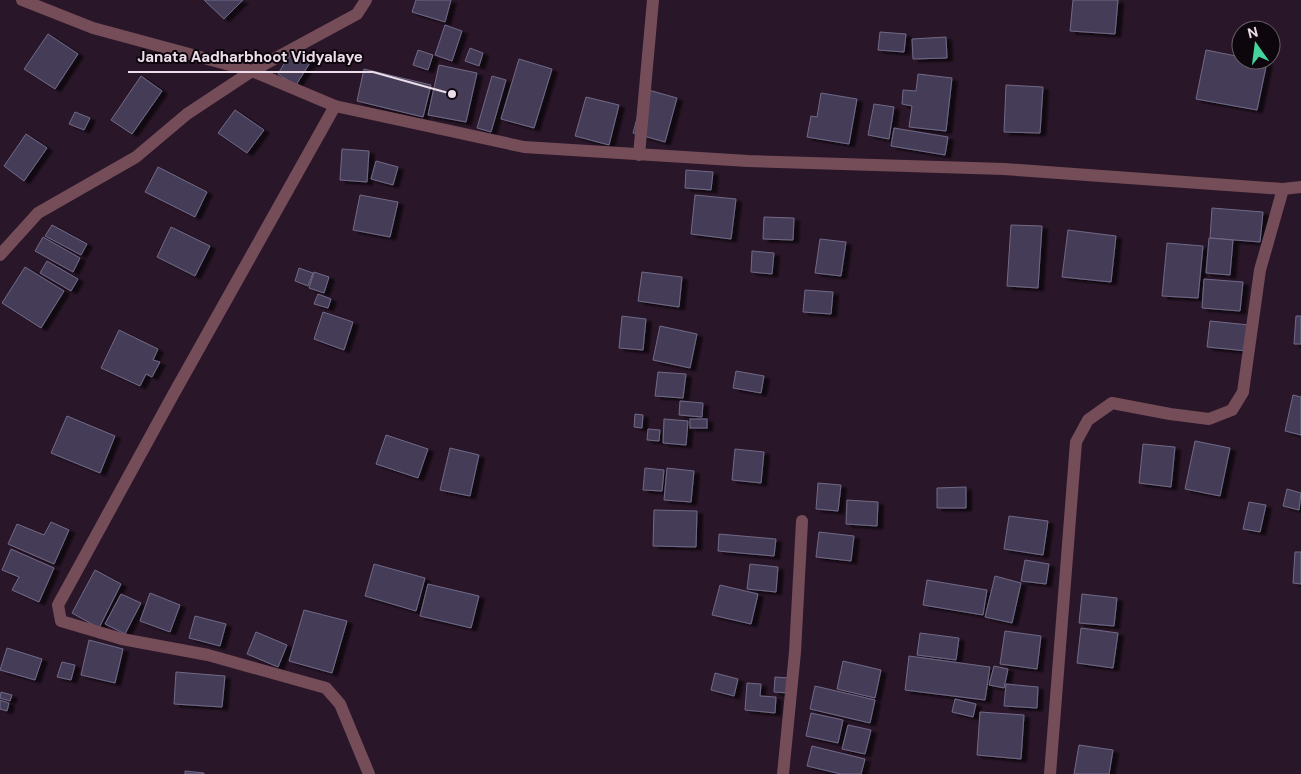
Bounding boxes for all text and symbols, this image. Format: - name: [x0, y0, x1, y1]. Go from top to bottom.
- north arrow: [1231, 20, 1281, 70]
- text: N: [1246, 22, 1260, 42]
- callout: Janata Aadharbhoot Vidyalaye: [128, 42, 373, 72]
- text: Janata Aadharbhoot Vidyalaye: [137, 47, 363, 67]

